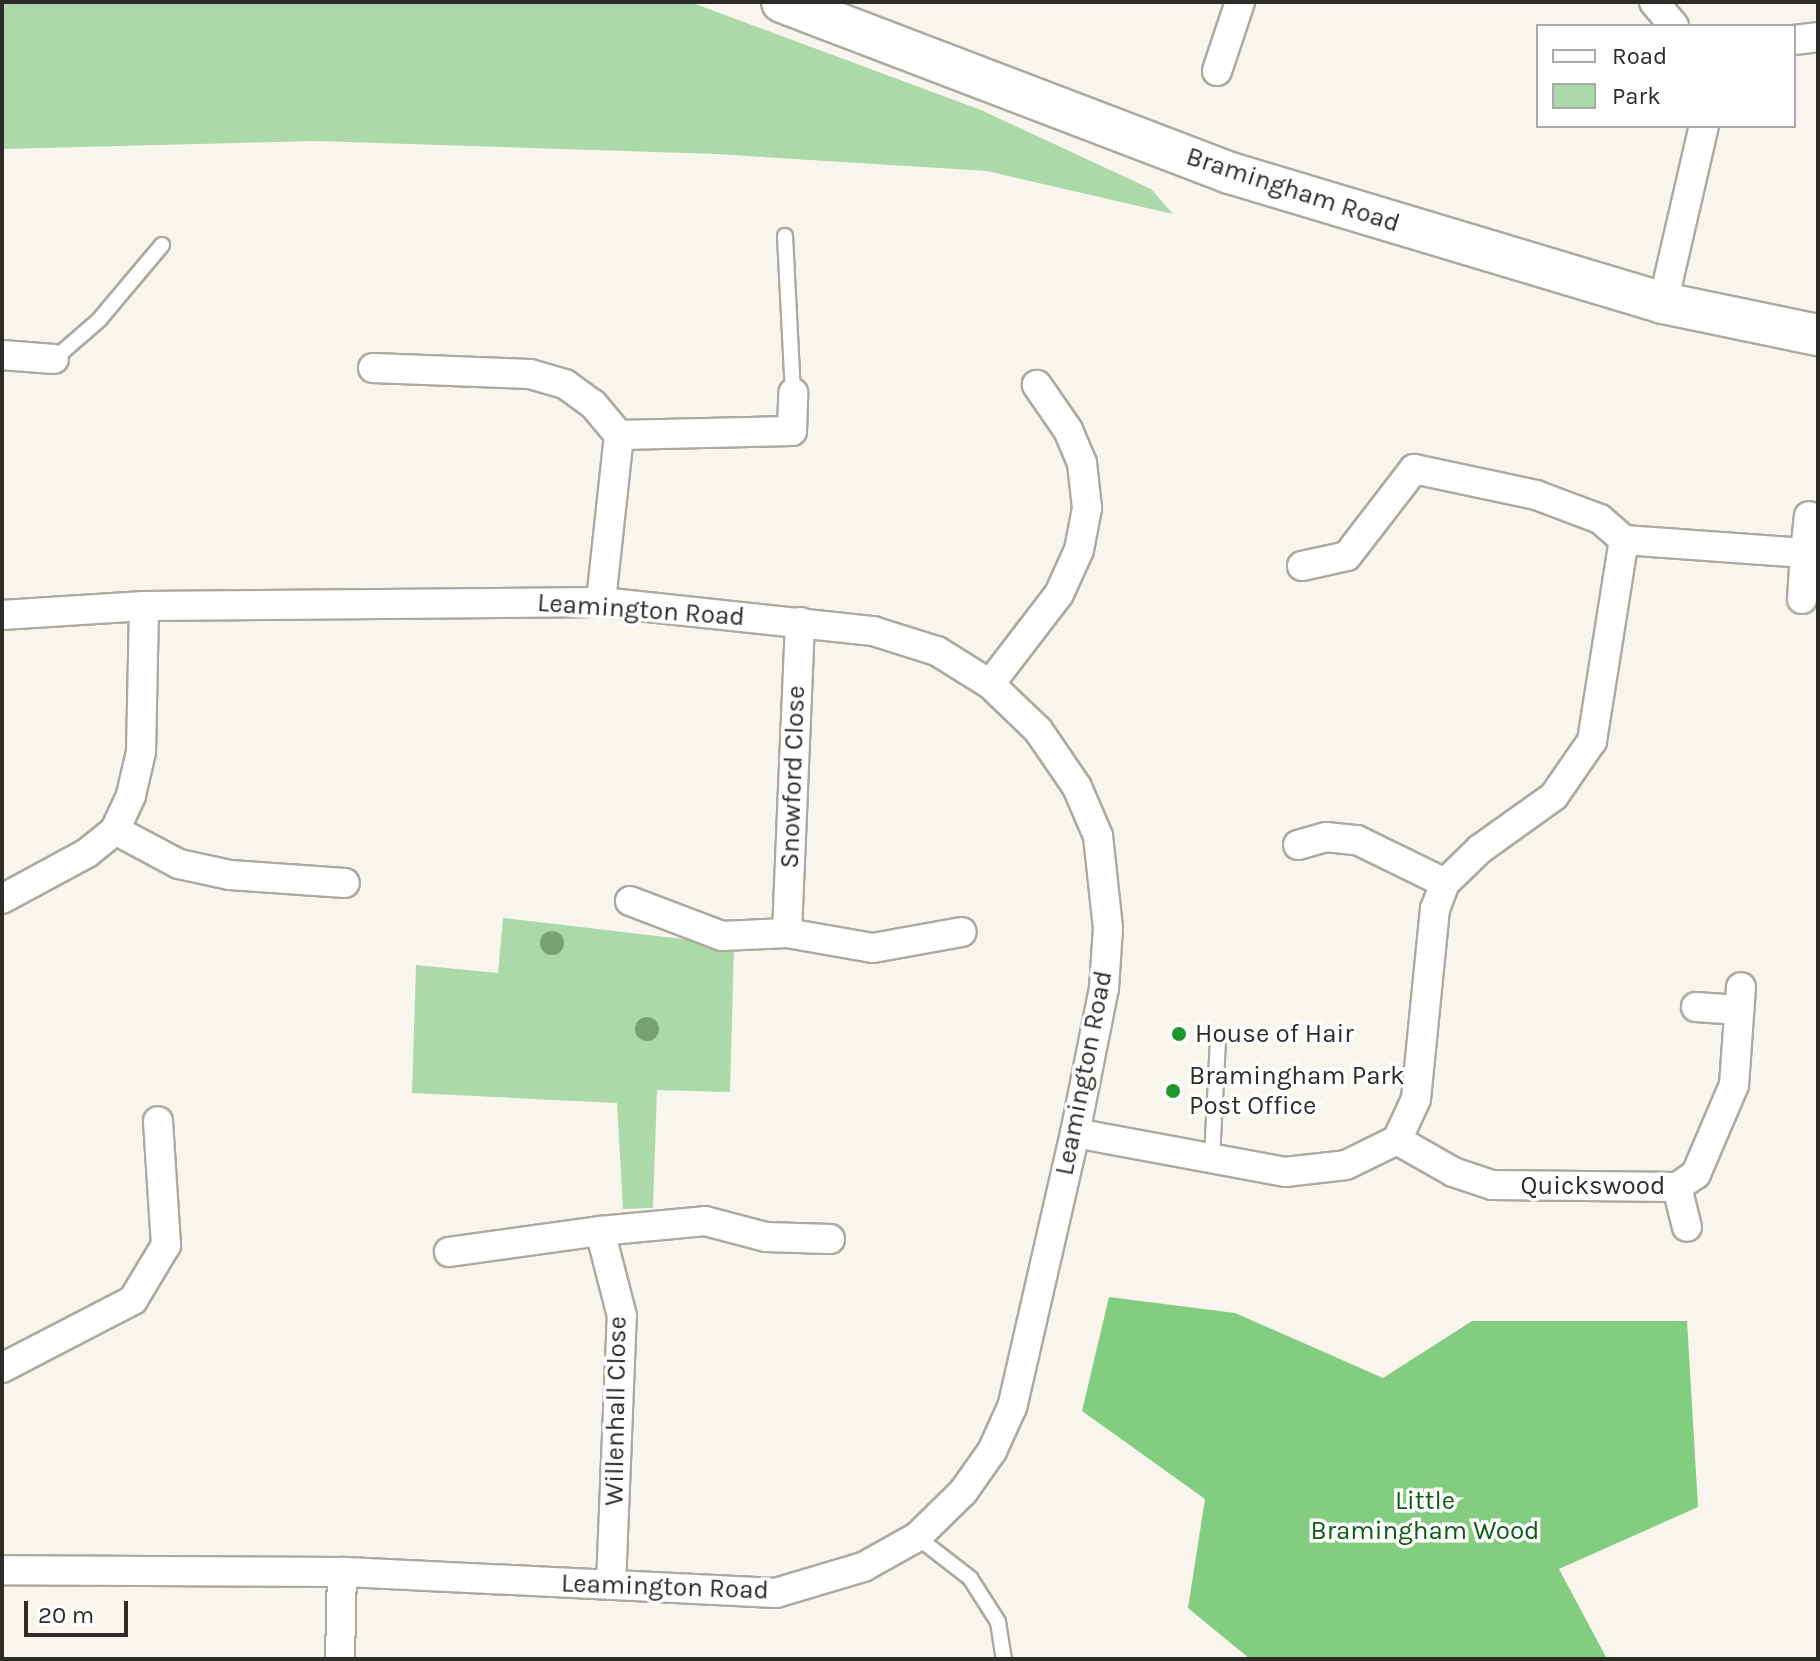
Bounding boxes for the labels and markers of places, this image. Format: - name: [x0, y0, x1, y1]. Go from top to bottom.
- place label: House of Hair: [1195, 1018, 1354, 1050]
- marker: House of Hair: [1170, 1025, 1188, 1043]
- place label: Bramingham Park Post Office: [1189, 1060, 1405, 1122]
- marker: Bramingham Park Post Office: [1164, 1082, 1182, 1100]

